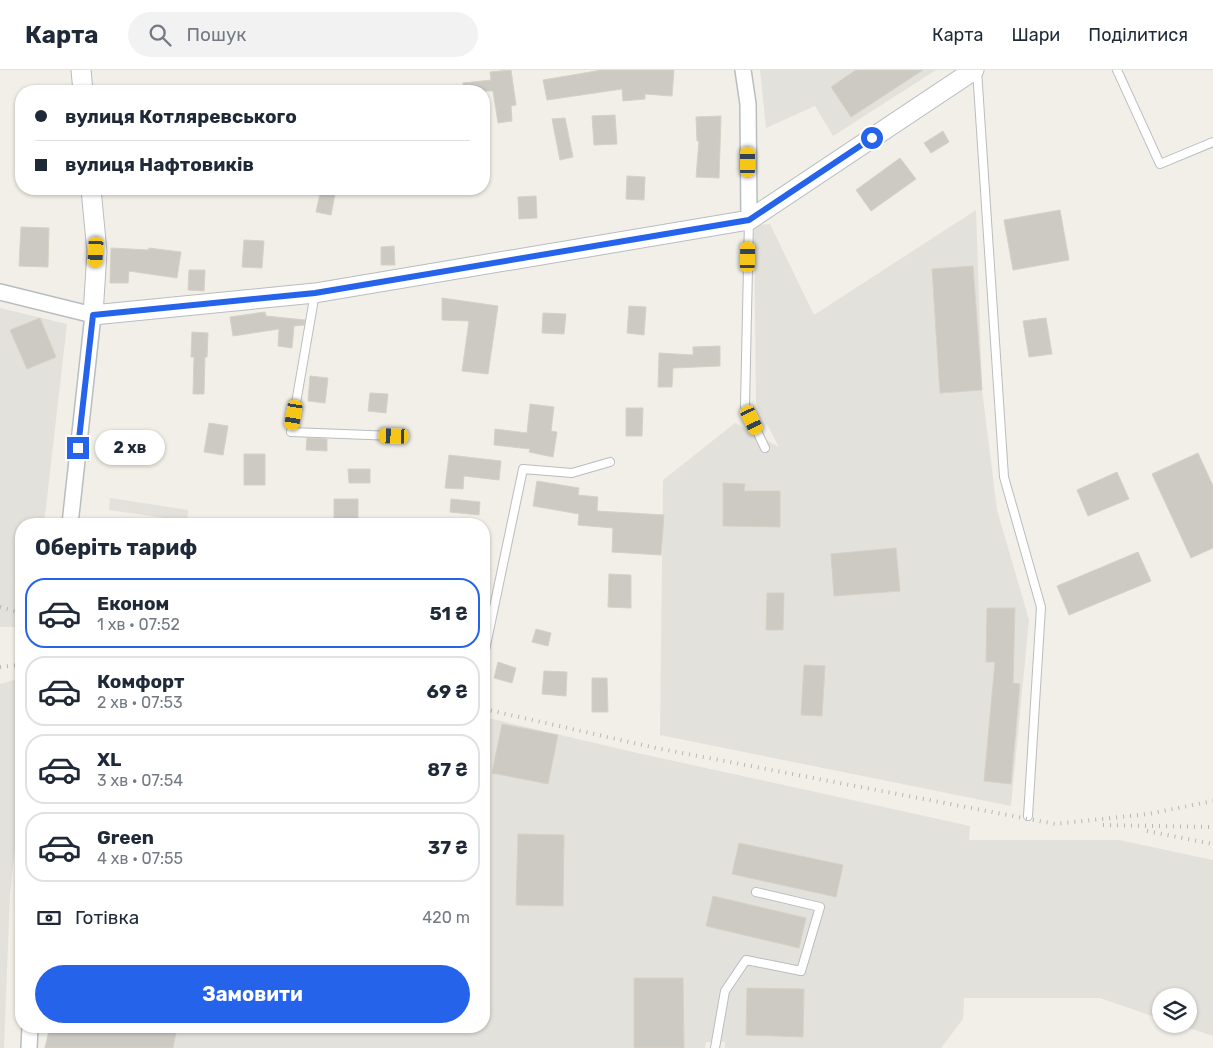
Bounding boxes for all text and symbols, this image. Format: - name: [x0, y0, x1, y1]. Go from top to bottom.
- search box: [128, 12, 478, 57]
- text: Карта: [25, 21, 98, 49]
- icon: search: [146, 21, 174, 49]
- text: Пошук: [186, 23, 246, 46]
- text: Карта: [932, 24, 983, 46]
- text: Шари: [1011, 24, 1060, 46]
- text: Поділитися: [1088, 24, 1188, 46]
- text: вулиця Котляревського: [65, 105, 297, 128]
- route start: [861, 127, 883, 149]
- car: [740, 147, 755, 177]
- text: вулиця Нафтовиків: [65, 153, 254, 176]
- car: [87, 237, 104, 267]
- car: [740, 242, 755, 272]
- car: [284, 399, 303, 431]
- car: [738, 403, 765, 437]
- car: [378, 428, 409, 444]
- callout: 2 хв: [96, 430, 166, 466]
- route end: [67, 437, 89, 459]
- text: 2 хв: [114, 438, 146, 457]
- text: Оберіть тариф: [35, 534, 197, 561]
- icon: car: [37, 591, 82, 636]
- text: Економ: [97, 592, 169, 615]
- text: 51 ₴: [429, 602, 468, 625]
- text: 1 хв · 07:52: [97, 615, 180, 634]
- icon: car: [37, 669, 82, 714]
- text: Комфорт: [97, 670, 184, 693]
- text: 69 ₴: [427, 680, 468, 703]
- text: 2 хв · 07:53: [97, 693, 183, 712]
- icon: car: [37, 747, 82, 792]
- text: XL: [97, 748, 121, 771]
- text: 87 ₴: [427, 758, 468, 781]
- text: 3 хв · 07:54: [97, 771, 183, 790]
- icon: car: [37, 825, 82, 870]
- text: Green: [97, 826, 154, 849]
- text: 37 ₴: [428, 836, 468, 859]
- text: 4 хв · 07:55: [97, 849, 183, 868]
- icon: cash: [35, 904, 63, 932]
- text: Готівка: [75, 906, 139, 929]
- text: 420 m: [422, 908, 470, 927]
- button: Замовити: [35, 965, 470, 1023]
- map controls: [1152, 988, 1197, 1033]
- button: layers: [1152, 988, 1197, 1033]

